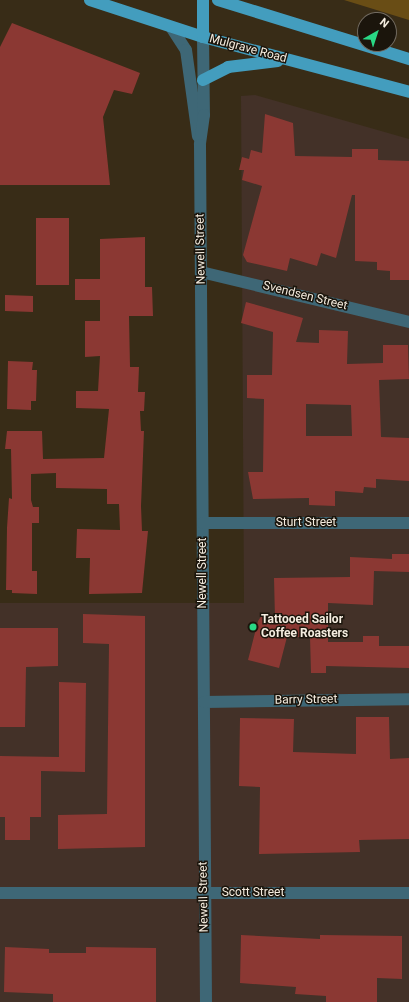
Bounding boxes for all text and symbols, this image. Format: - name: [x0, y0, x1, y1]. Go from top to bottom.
- north arrow: [357, 12, 397, 52]
- text: N: [377, 16, 391, 31]
- street label: Mulgrave Road: [208, 32, 288, 66]
- street label: Newell Street: [193, 213, 209, 285]
- street label: Svendsen Street: [261, 279, 349, 313]
- street label: Sturt Street: [276, 516, 336, 530]
- street label: Newell Street: [196, 538, 210, 608]
- place label: Tattooed Sailor Coffee Roasters: [261, 613, 348, 641]
- marker: Tattooed Sailor Coffee Roasters: [248, 622, 258, 632]
- street label: Barry Street: [275, 692, 337, 708]
- street label: Newell Street: [196, 861, 212, 933]
- street label: Scott Street: [222, 886, 284, 900]

